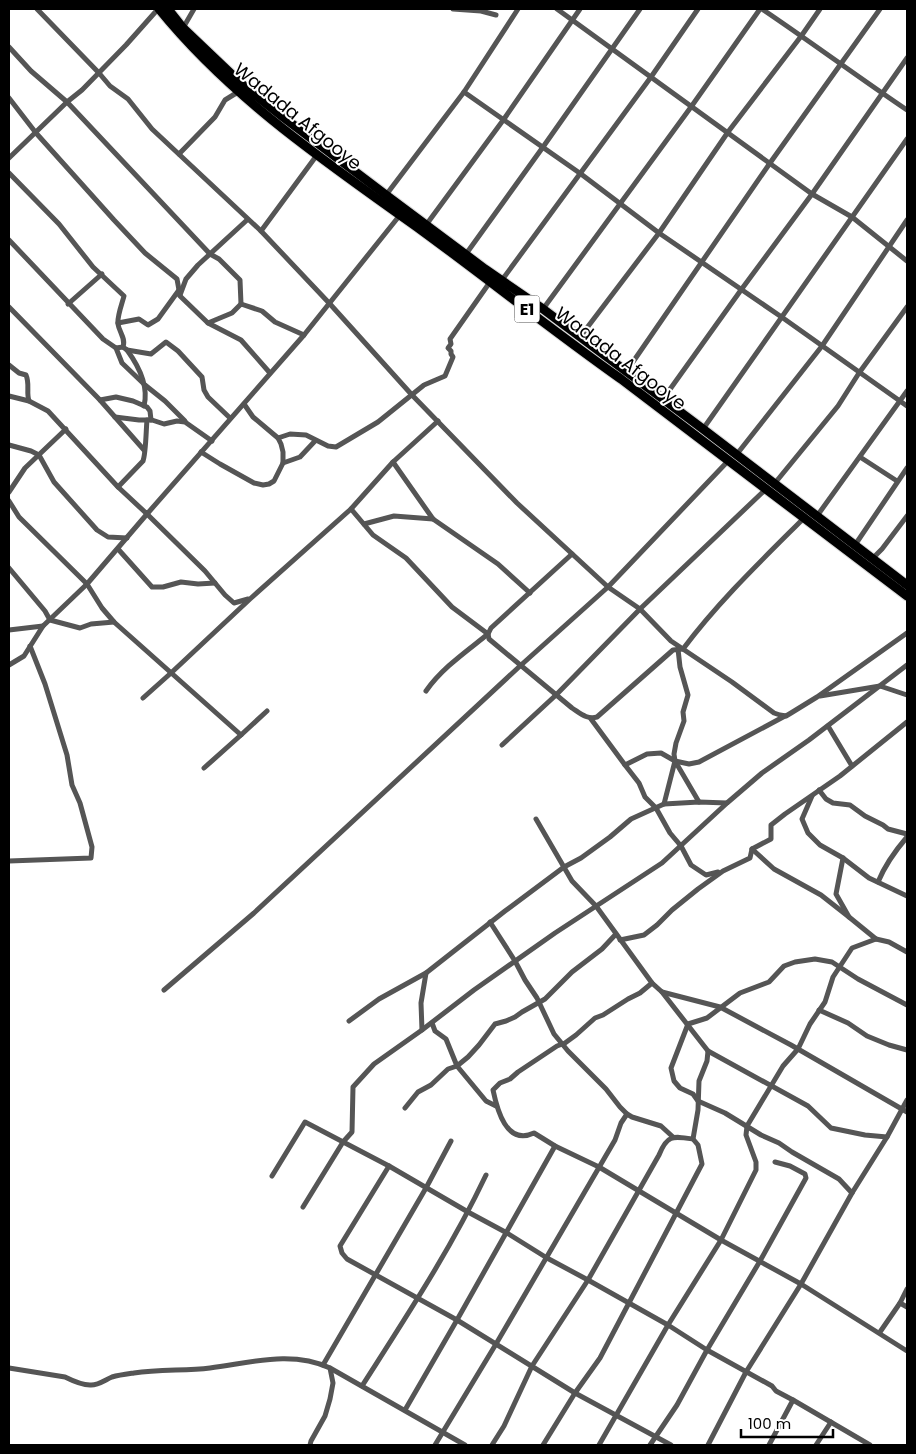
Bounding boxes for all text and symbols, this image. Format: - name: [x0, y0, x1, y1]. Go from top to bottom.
- street label: Wadada Afgooye: [229, 57, 367, 175]
- road number: E1: [514, 296, 540, 322]
- street label: Wadada Afgooye: [550, 301, 692, 415]
- scale bar: [741, 1406, 834, 1438]
- text: 100 m: [748, 1413, 791, 1434]

